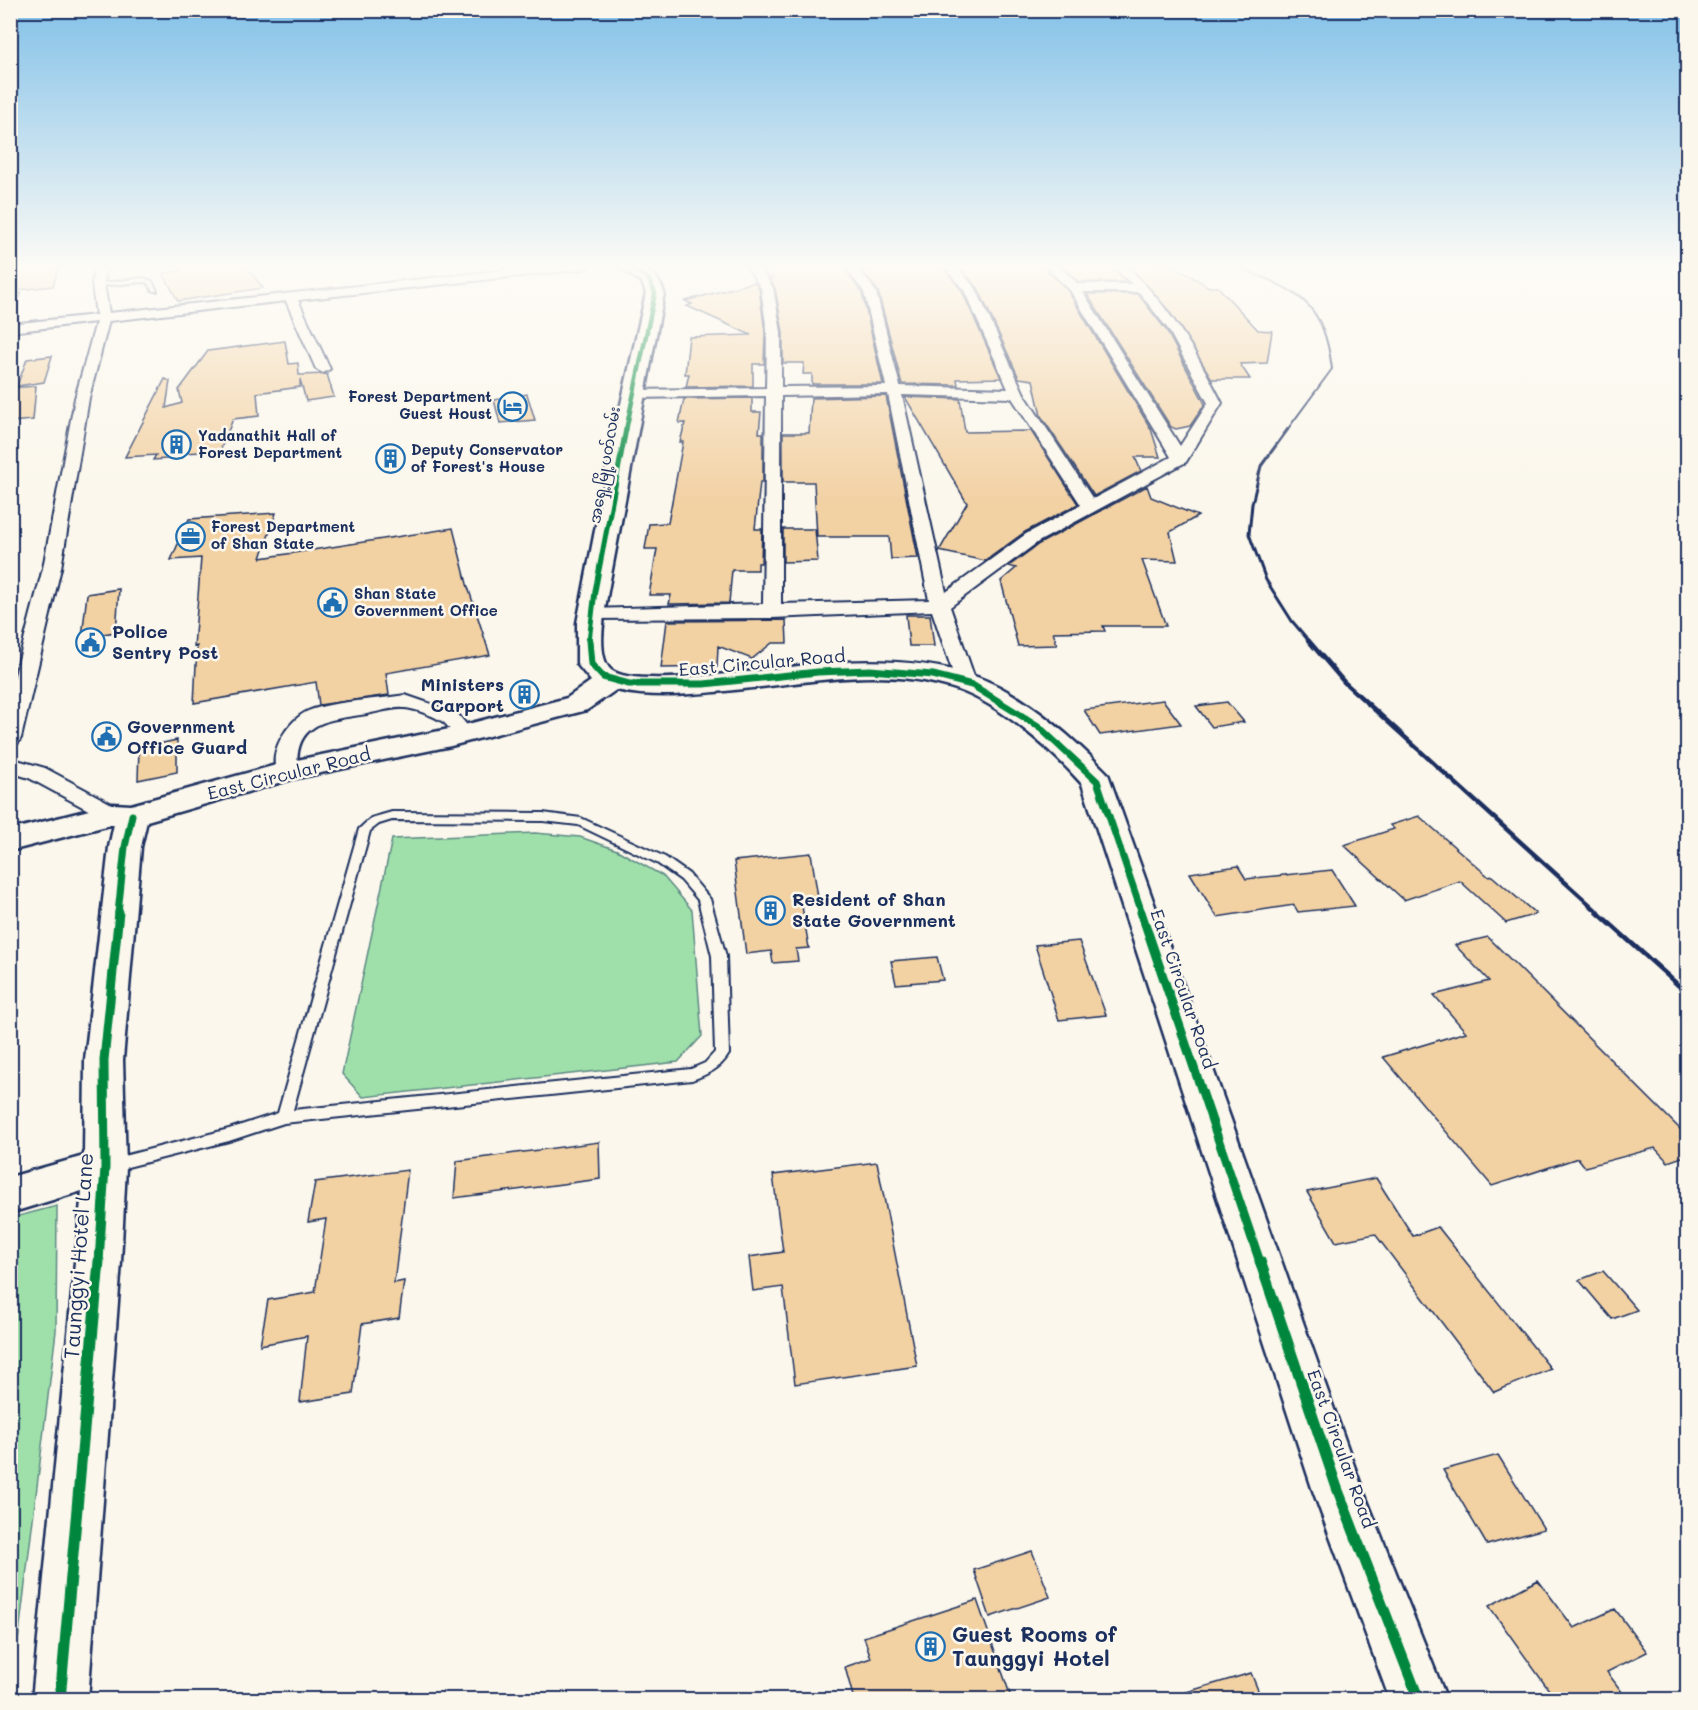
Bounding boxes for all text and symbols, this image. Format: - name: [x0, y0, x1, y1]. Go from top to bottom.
- place label: Forest Department Guest Houst: [348, 386, 492, 423]
- hotel icon: Forest Department Guest Houst: [497, 390, 529, 422]
- street label: အရှေ့မြို့ပတ်လမ်း: [584, 405, 627, 525]
- place label: Yadanathit Hall of Forest Department: [198, 425, 342, 462]
- building icon: Yadanathit Hall of Forest Department: [161, 429, 193, 461]
- place label: Deputy Conservator of Forest's House: [411, 439, 563, 476]
- building icon: Deputy Conservator of Forest's House: [374, 443, 406, 475]
- place label: Forest Department of Shan State: [211, 516, 355, 553]
- office icon: Forest Department of Shan State: [174, 520, 206, 552]
- place label: Shan State Government Office: [354, 583, 498, 620]
- public building icon: Shan State Government Office: [317, 587, 349, 619]
- place label: Police Sentry Post: [112, 619, 218, 664]
- public building icon: Police Sentry Post: [75, 626, 107, 658]
- street label: East Circular Road: [678, 643, 846, 681]
- place label: Ministers Carport: [421, 672, 504, 717]
- building icon: Ministers Carport: [509, 679, 541, 711]
- place label: Government Office Guard: [127, 714, 247, 759]
- public building icon: Government Office Guard: [90, 721, 122, 753]
- street label: East Circular Road: [205, 741, 373, 805]
- place label: Resident of Shan State Government: [792, 887, 956, 932]
- building icon: Resident of Shan State Government: [755, 894, 787, 926]
- street label: East Circular Road: [1145, 906, 1223, 1072]
- street label: Taunggyi Hotel Lane: [57, 1152, 98, 1360]
- street label: East Circular Road: [1302, 1366, 1382, 1531]
- place label: Guest Rooms of Taunggyi Hotel: [952, 1620, 1118, 1672]
- building icon: Guest Rooms of Taunggyi Hotel: [915, 1631, 947, 1663]

